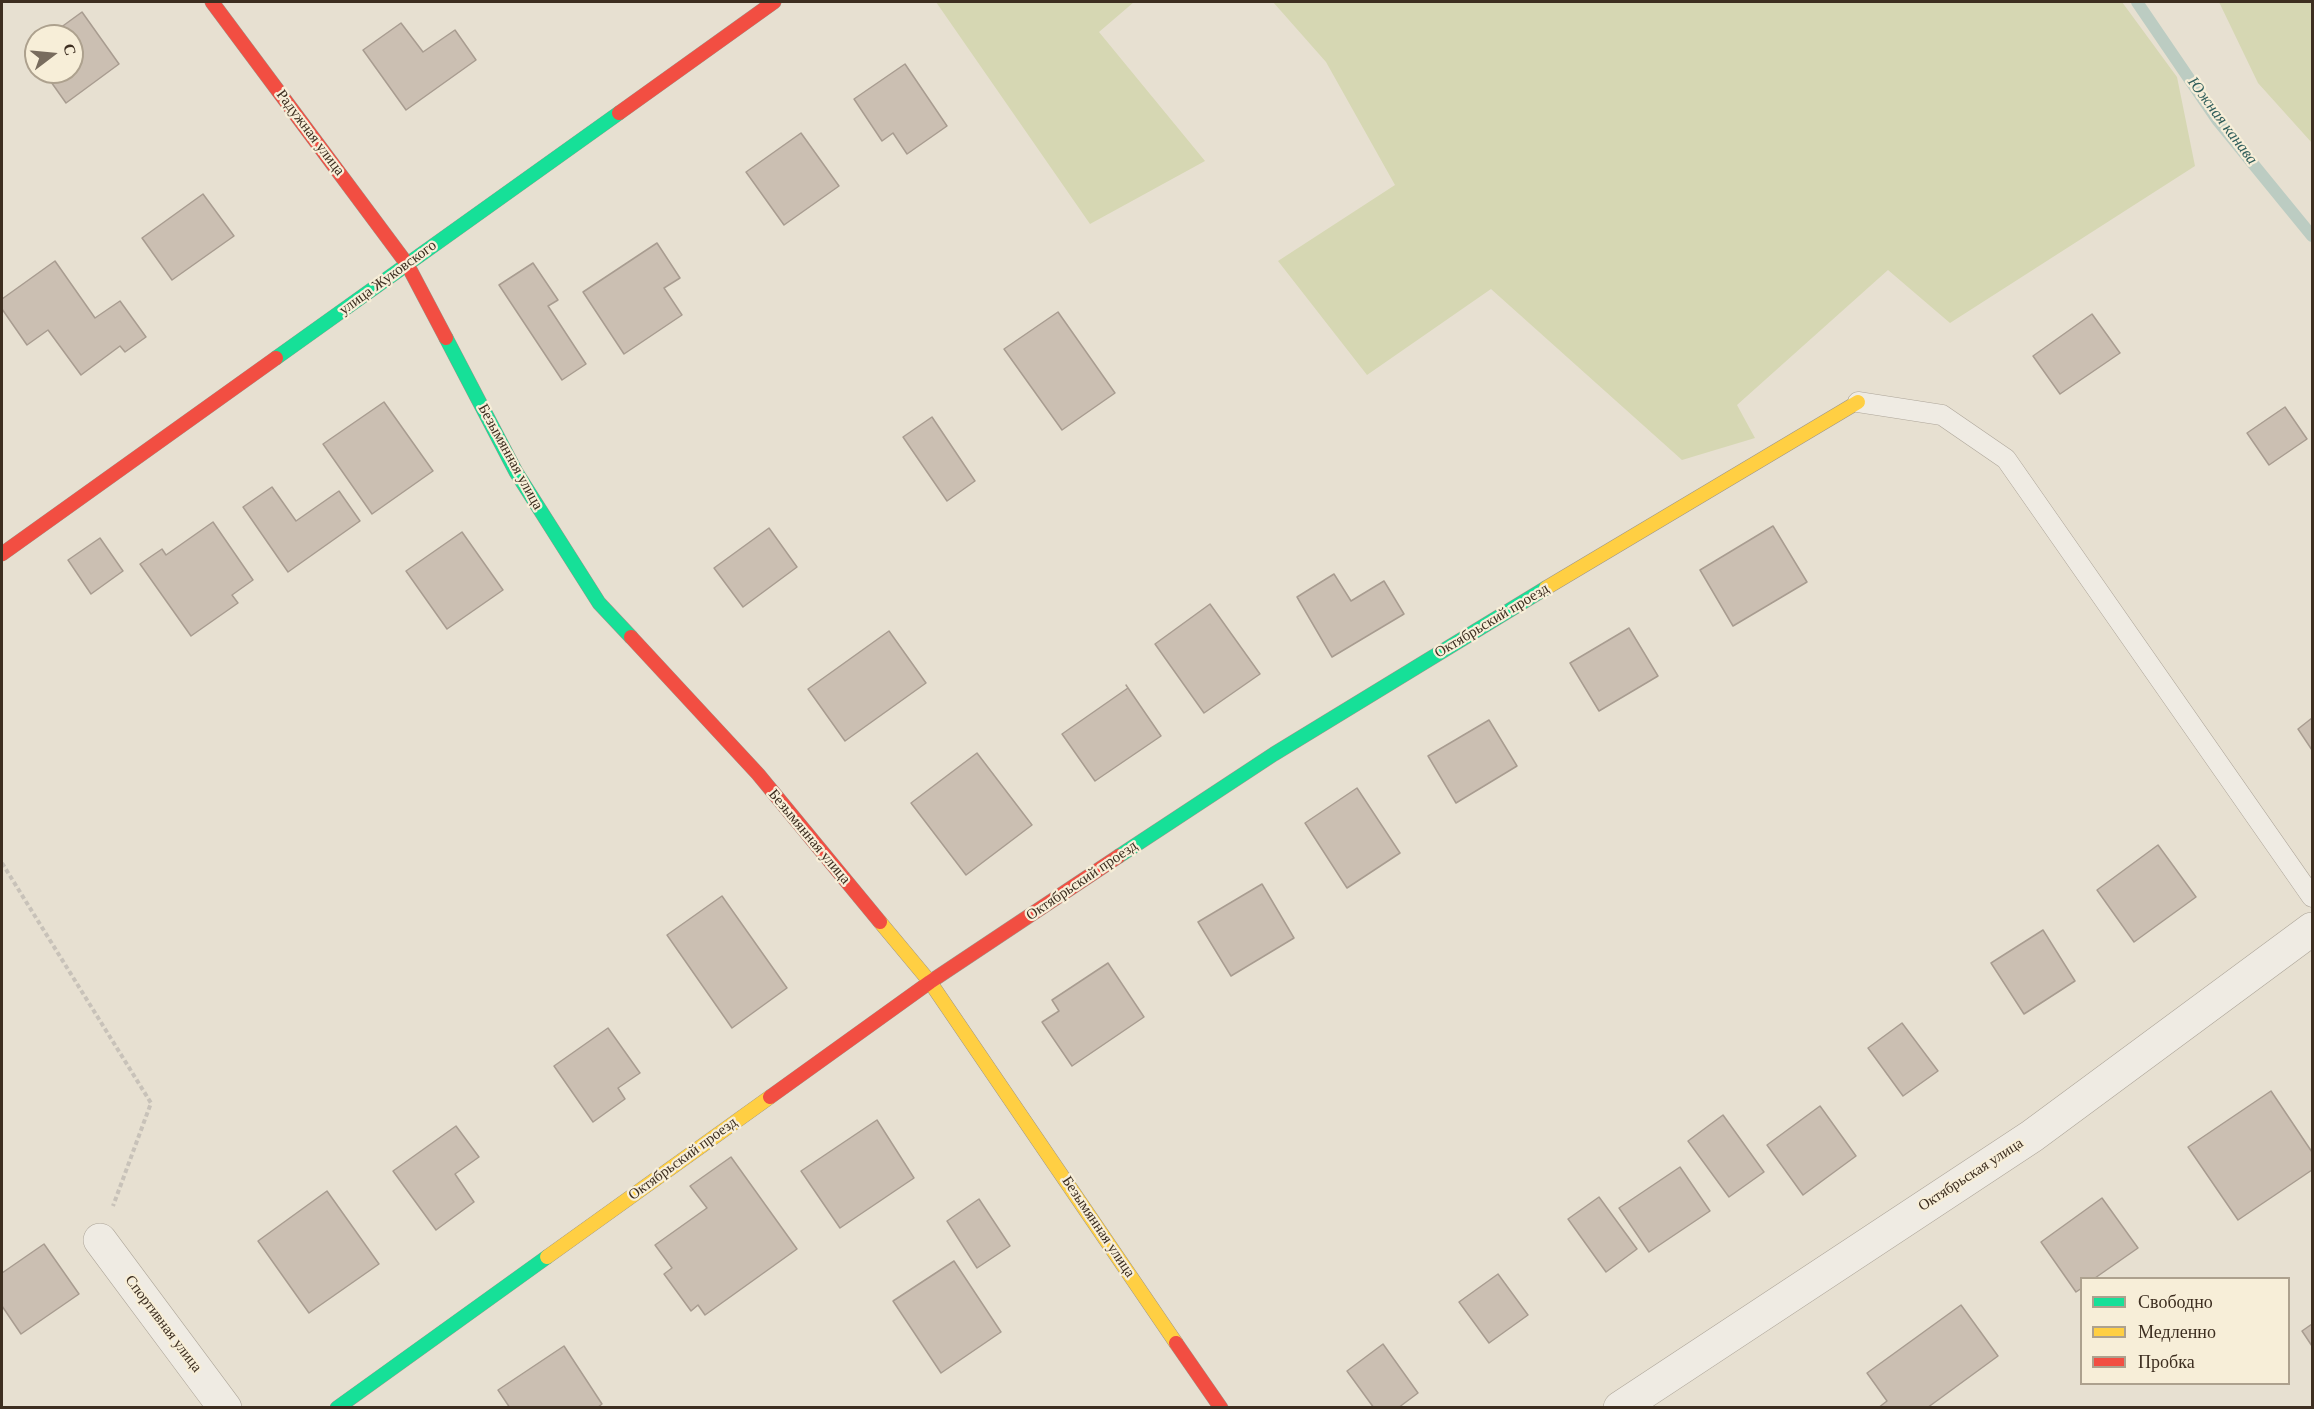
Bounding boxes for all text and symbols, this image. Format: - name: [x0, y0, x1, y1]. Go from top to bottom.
- north arrow: [24, 24, 84, 84]
- text: С: [60, 42, 80, 57]
- water label: Южная канава: [2183, 73, 2261, 169]
- street label: Радужная улица: [272, 87, 348, 179]
- street label: улица Жуковского: [336, 237, 440, 319]
- street label: Безымянная улица: [473, 401, 547, 513]
- street label: Октябрьский проезд: [1432, 580, 1552, 662]
- street label: Безымянная улица: [764, 786, 854, 888]
- street label: Октябрьский проезд: [1023, 837, 1141, 925]
- street label: Октябрьский проезд: [625, 1113, 741, 1205]
- street label: Октябрьская улица: [1915, 1134, 2027, 1216]
- street label: Безымянная улица: [1057, 1173, 1139, 1281]
- street label: Спортивная улица: [121, 1272, 205, 1376]
- legend: [2080, 1277, 2290, 1385]
- text: Свободно: [2138, 1292, 2213, 1312]
- text: Медленно: [2138, 1322, 2216, 1342]
- text: Пробка: [2138, 1352, 2195, 1372]

